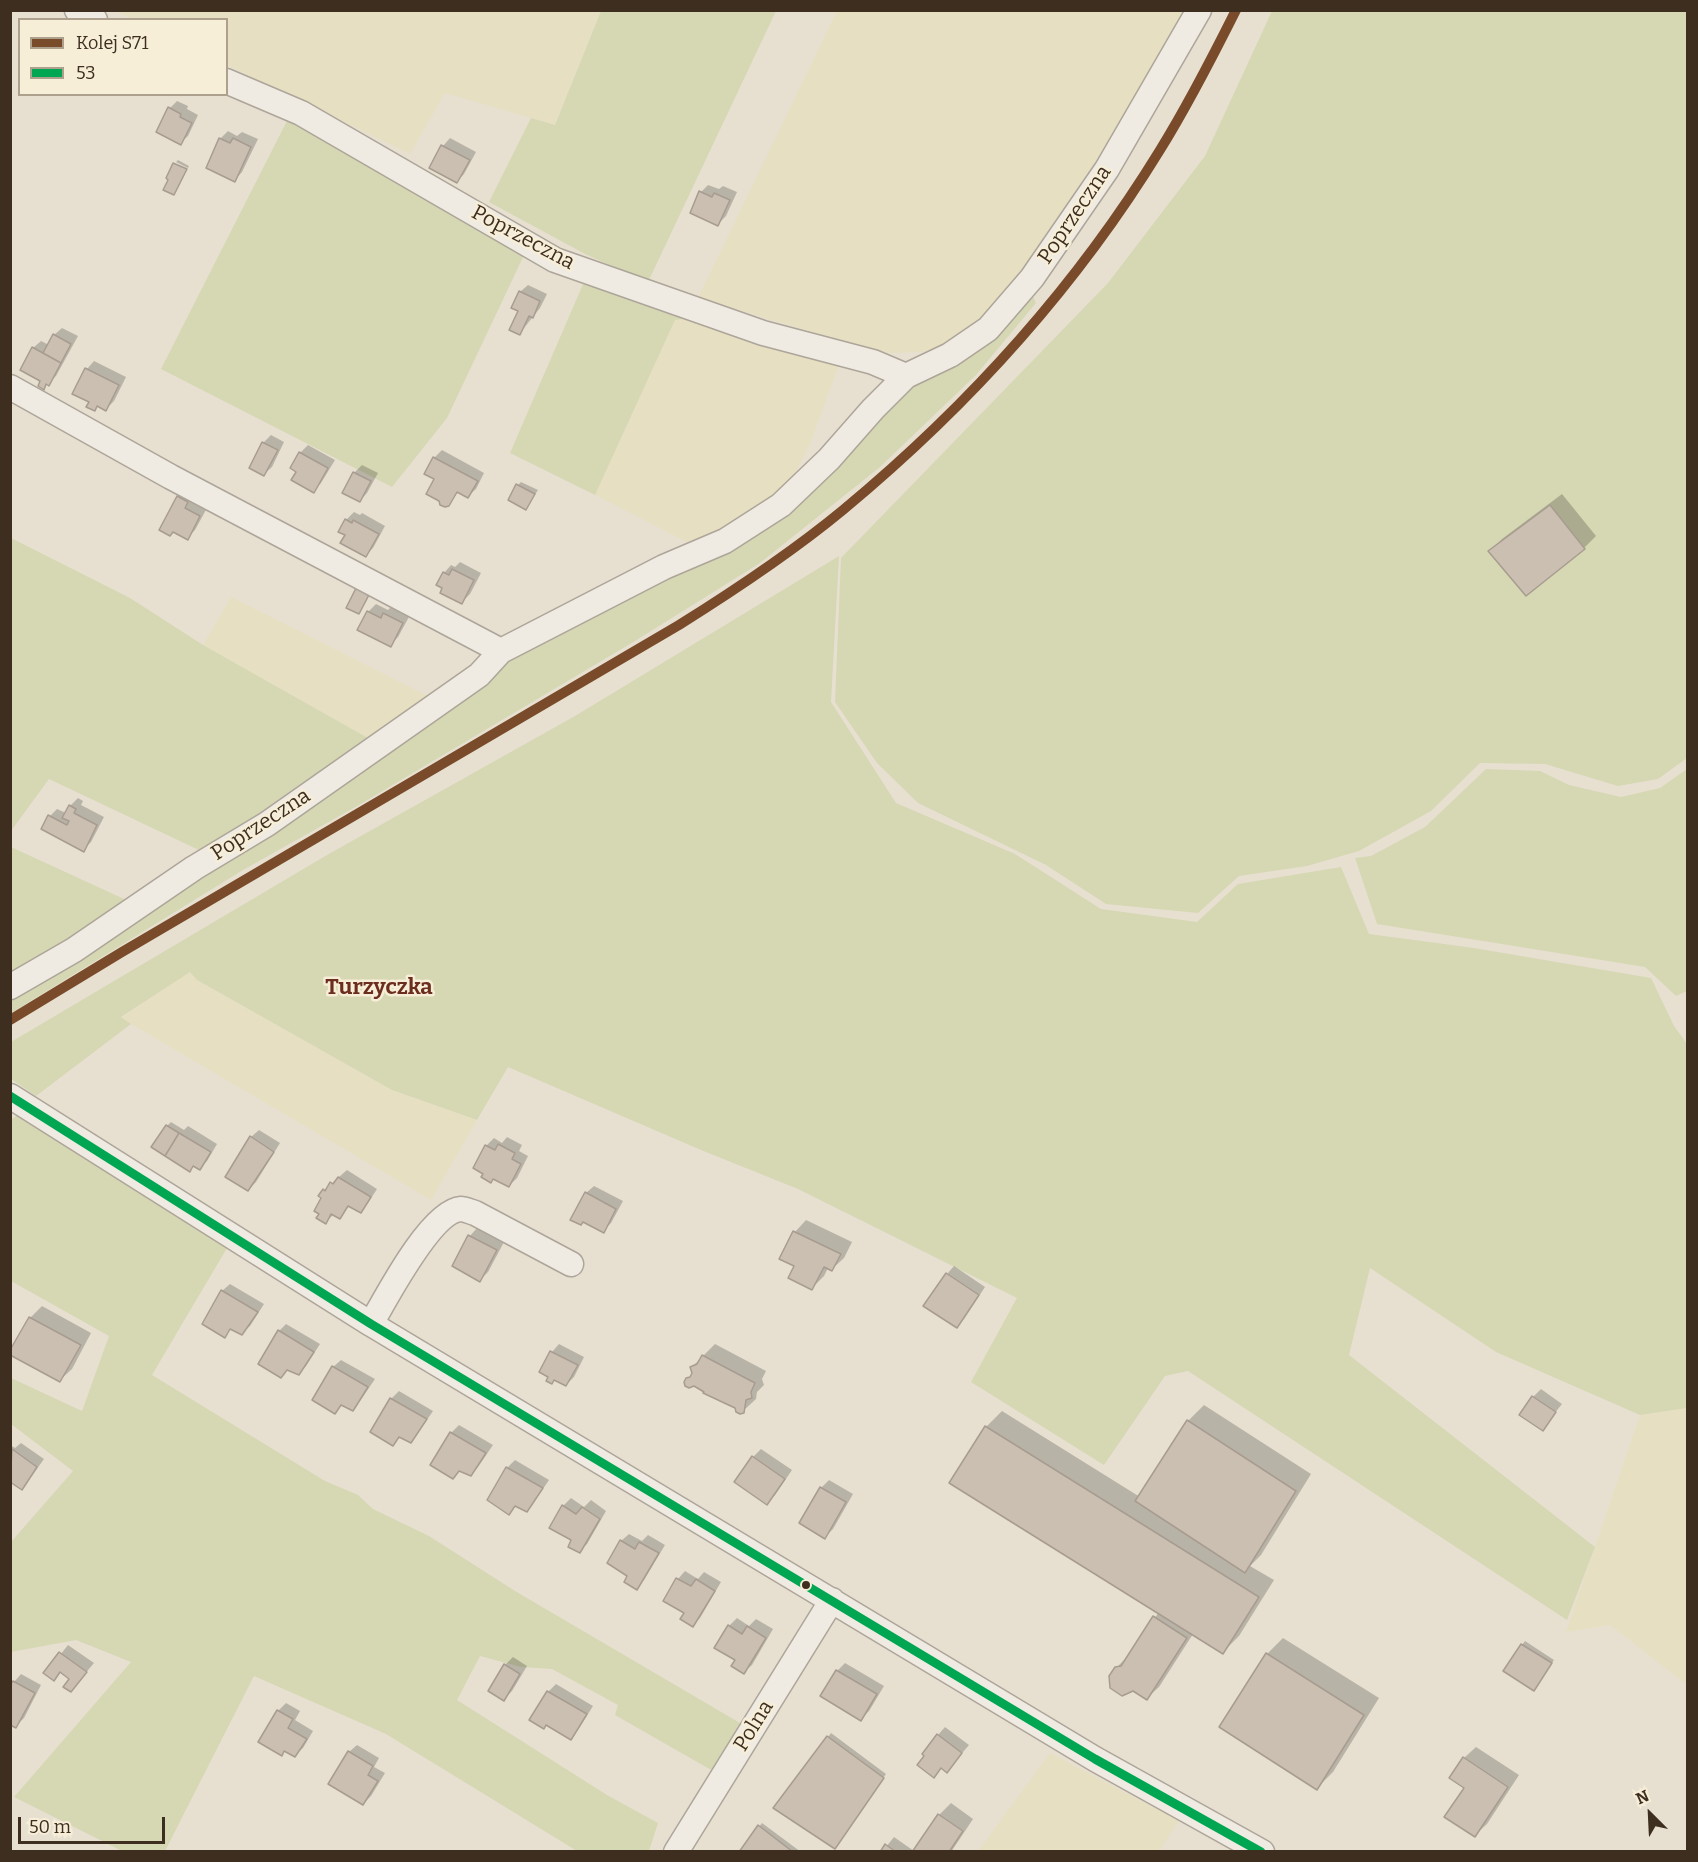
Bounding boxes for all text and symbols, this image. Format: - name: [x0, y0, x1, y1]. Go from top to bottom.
- legend: [18, 18, 228, 96]
- text: Kolej S71: [76, 32, 149, 54]
- text: 53: [76, 62, 95, 84]
- street label: Poprzeczna: [1033, 161, 1117, 269]
- street label: Poprzeczna: [467, 200, 579, 276]
- street label: Poprzeczna: [207, 784, 315, 866]
- district label: Turzyczka: [325, 975, 433, 1001]
- unlabelled marker: [800, 1579, 812, 1591]
- street label: Polna: [729, 1696, 779, 1756]
- north arrow: [1620, 1784, 1680, 1844]
- text: N: [1633, 1786, 1652, 1808]
- scale bar: [21, 1805, 168, 1843]
- text: 50 m: [29, 1816, 71, 1838]

